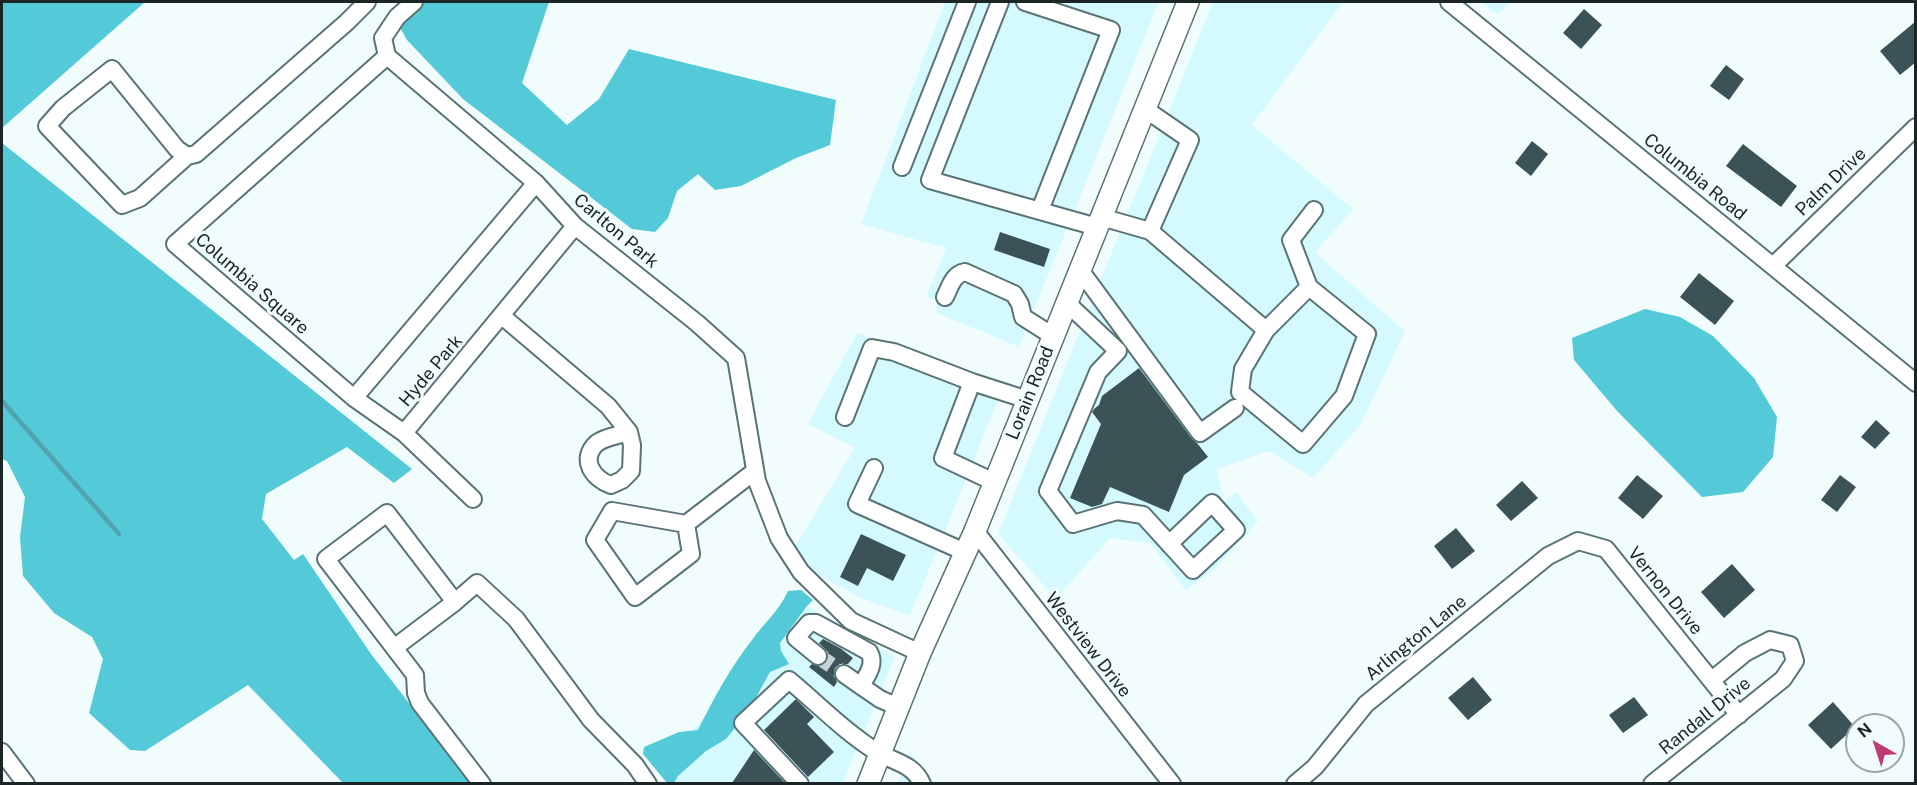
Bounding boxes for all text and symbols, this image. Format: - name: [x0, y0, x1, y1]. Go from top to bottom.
- street label: Columbia Road: [1639, 129, 1751, 225]
- street label: Palm Drive: [1791, 143, 1871, 221]
- street label: Carlton Park: [569, 189, 663, 273]
- street label: Columbia Square: [191, 229, 313, 339]
- street label: Hyde Park: [395, 331, 467, 411]
- street label: Lorain Road: [1001, 343, 1059, 443]
- street label: Vernon Drive: [1623, 543, 1707, 639]
- street label: Westview Drive: [1040, 588, 1136, 702]
- street label: Arlington Lane: [1361, 591, 1471, 685]
- street label: Randall Drive: [1655, 673, 1755, 759]
- north arrow: [1845, 713, 1905, 773]
- text: N: [1854, 719, 1875, 742]

